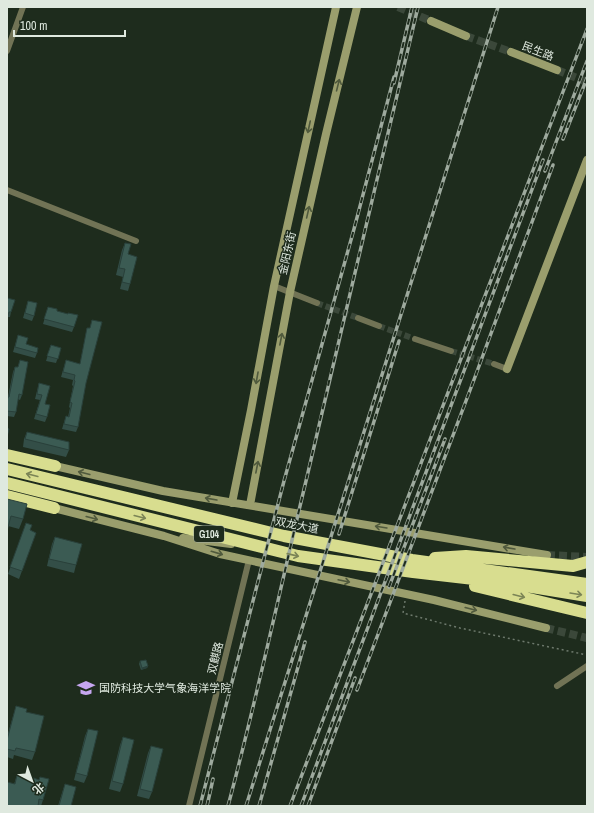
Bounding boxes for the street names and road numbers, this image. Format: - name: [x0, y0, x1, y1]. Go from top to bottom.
- street label: 民生路: [520, 39, 556, 63]
- street label: 金阳东街: [275, 230, 299, 276]
- street label: 双龙大道: [274, 514, 320, 536]
- road number: G104: [194, 526, 224, 542]
- street label: 双麒路: [204, 640, 226, 676]

